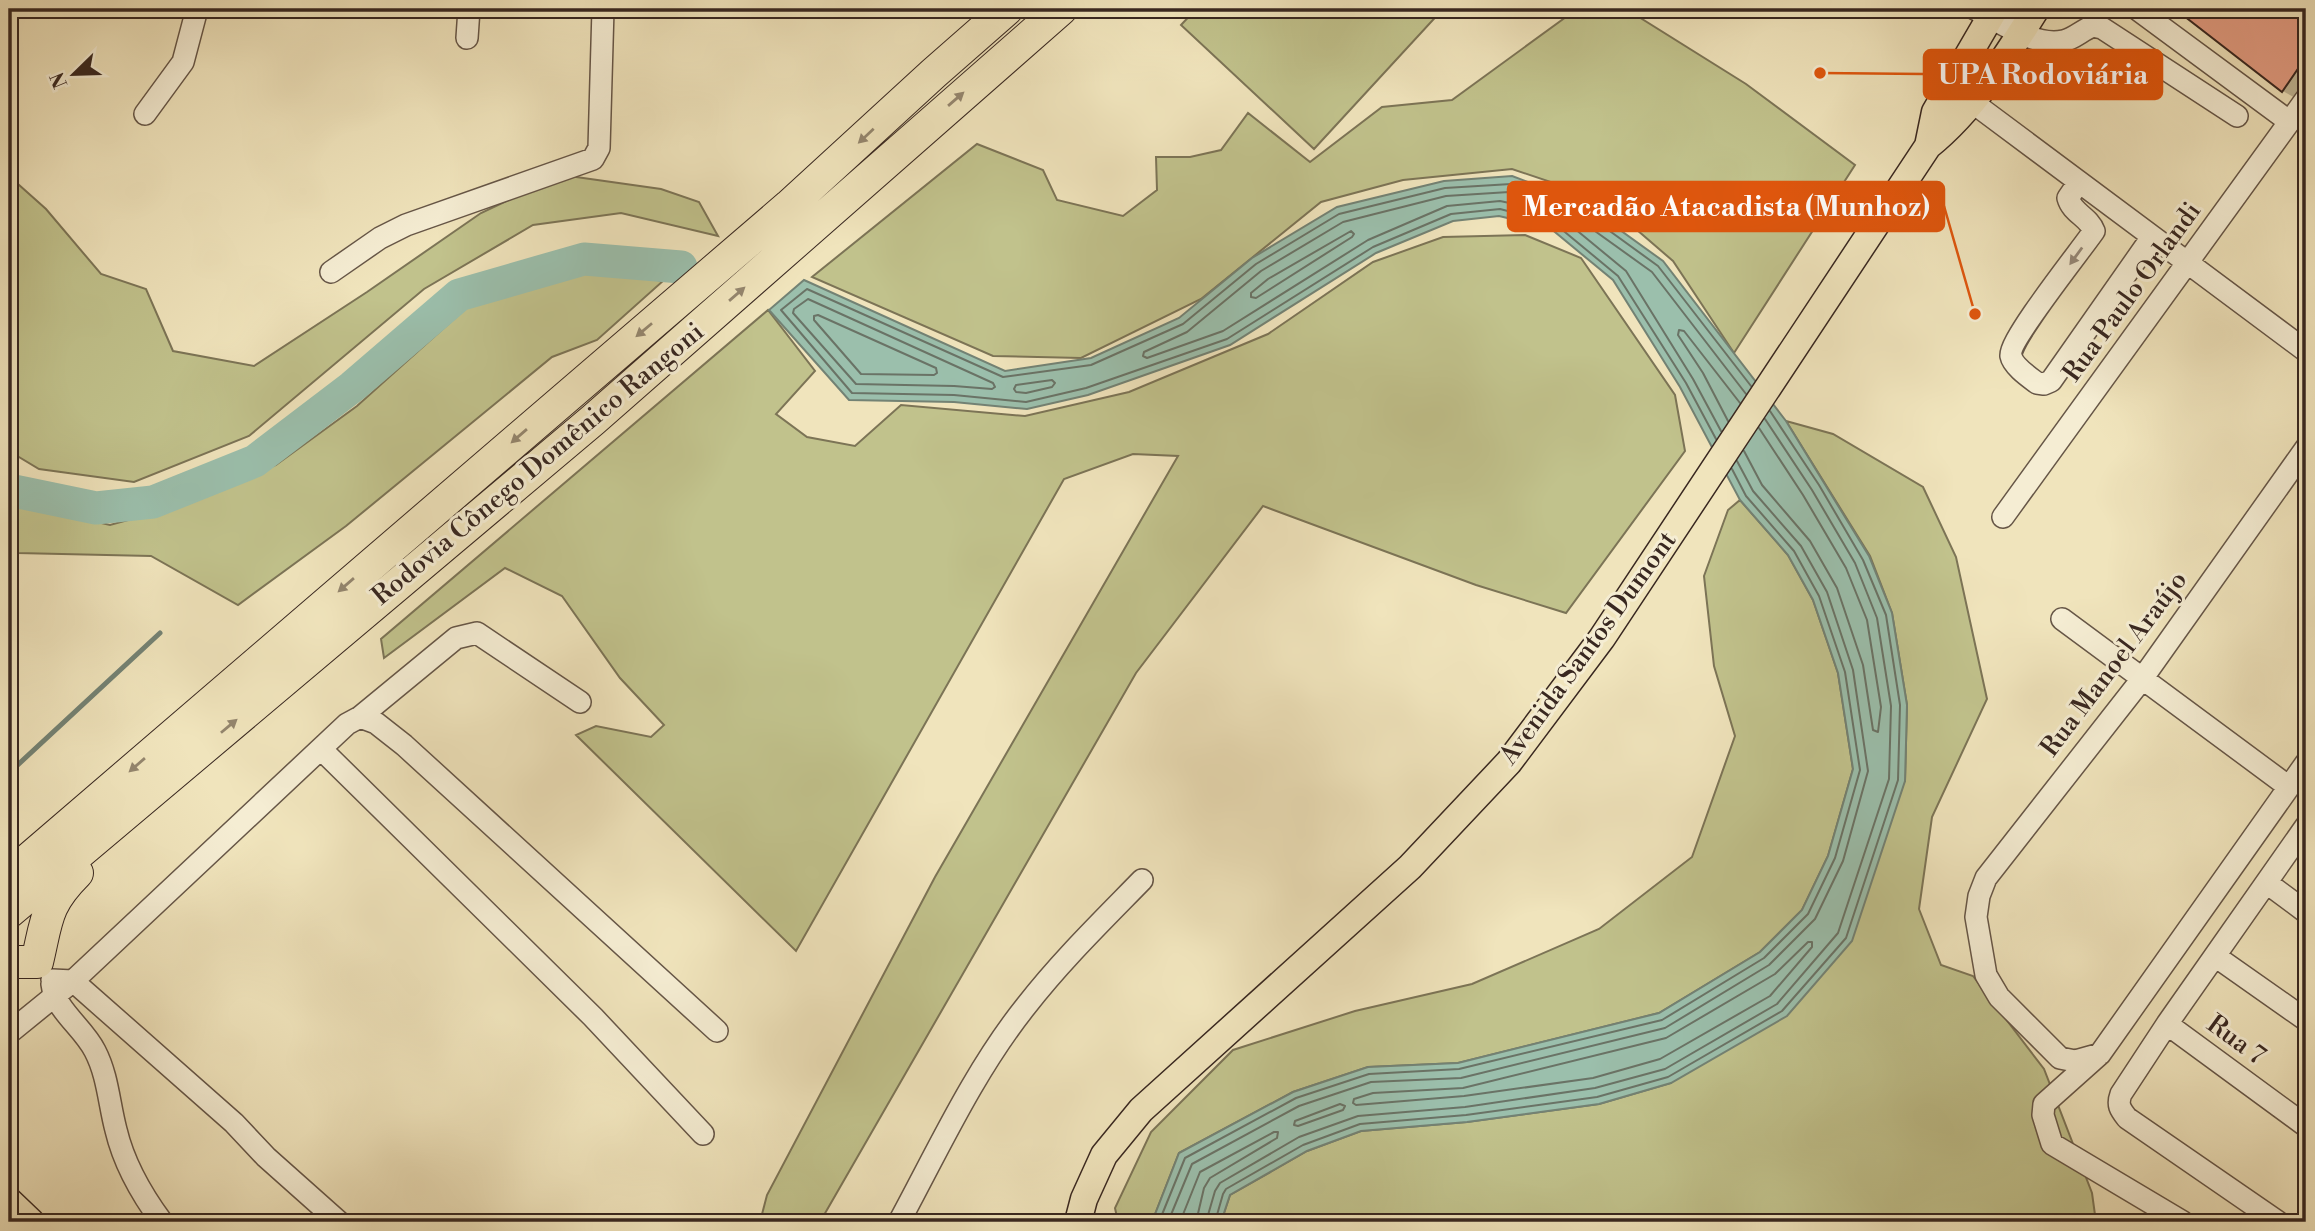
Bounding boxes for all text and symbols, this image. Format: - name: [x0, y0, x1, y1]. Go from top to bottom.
- north arrow: [38, 38, 108, 108]
- callout: UPA Rodoviária: [1924, 50, 2162, 99]
- text: UPA Rodoviária: [1938, 58, 2149, 93]
- text: N: [45, 69, 73, 92]
- one-way arrow: [948, 92, 965, 108]
- one-way arrow: [858, 127, 875, 143]
- callout: Mercadão Atacadista (Munhoz): [1508, 182, 1944, 231]
- text: Mercadão Atacadista (Munhoz): [1522, 190, 1930, 225]
- street label: Rua Paulo Orlandi: [2056, 196, 2208, 388]
- one-way arrow: [2069, 246, 2083, 265]
- one-way arrow: [728, 286, 746, 302]
- street label: Rodovia Cônego Domênico Rangoni: [366, 316, 710, 612]
- one-way arrow: [635, 322, 653, 337]
- one-way arrow: [510, 428, 528, 444]
- street label: Avenida Santos Dumont: [1492, 525, 1683, 772]
- street label: Rua Manoel Araújo: [2034, 565, 2194, 763]
- one-way arrow: [338, 577, 355, 592]
- one-way arrow: [220, 718, 238, 733]
- one-way arrow: [128, 757, 146, 773]
- street label: Rua 7: [2201, 1008, 2271, 1072]

